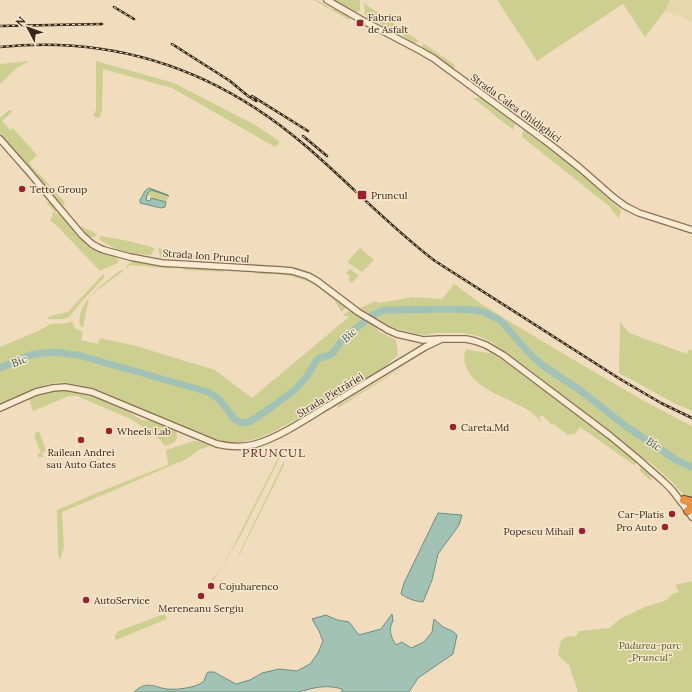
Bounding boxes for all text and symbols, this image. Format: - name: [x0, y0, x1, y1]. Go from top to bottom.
- north arrow: [8, 8, 48, 48]
- place label: Fabrica de Asfalt: [368, 11, 408, 36]
- text: N: [12, 13, 29, 29]
- marker: Fabrica de Asfalt: [355, 18, 365, 28]
- street label: Strada Calea Ghidighici: [468, 71, 564, 145]
- place label: Tetto Group: [30, 183, 87, 196]
- marker: Tetto Group: [17, 184, 27, 194]
- marker: Pruncul: [356, 189, 368, 201]
- place label: Pruncul: [371, 189, 408, 202]
- street label: Strada Ion Pruncul: [162, 246, 250, 266]
- water label: Bîc: [339, 325, 359, 345]
- water label: Bîc: [9, 352, 29, 370]
- street label: Strada Pietrăriei: [294, 370, 366, 420]
- place label: Careta.Md: [461, 421, 509, 434]
- marker: Careta.Md: [448, 422, 458, 432]
- place label: Wheels Lab: [117, 425, 171, 438]
- marker: Wheels Lab: [104, 426, 114, 436]
- water label: Bîc: [644, 434, 664, 454]
- marker: Railean Andrei sau Auto Gates: [76, 435, 86, 445]
- district label: PRUNCUL: [242, 445, 306, 460]
- place label: Railean Andrei sau Auto Gates: [46, 446, 116, 471]
- place label: Car-Platis: [618, 508, 664, 521]
- marker: Car-Platis: [667, 509, 677, 519]
- place label: Pro Auto: [616, 521, 657, 534]
- marker: Pro Auto: [660, 522, 670, 532]
- place label: Popescu Mihail: [504, 525, 574, 538]
- marker: Popescu Mihail: [577, 526, 587, 536]
- place label: Cojuharenco: [219, 580, 279, 593]
- marker: Cojuharenco: [206, 581, 216, 591]
- marker: Mereneanu Sergiu: [196, 591, 206, 601]
- place label: AutoService: [93, 594, 151, 607]
- marker: AutoService: [81, 595, 91, 605]
- place label: Mereneanu Sergiu: [158, 602, 244, 615]
- park label: Pădurea-parc „Pruncul“: [619, 639, 682, 664]

